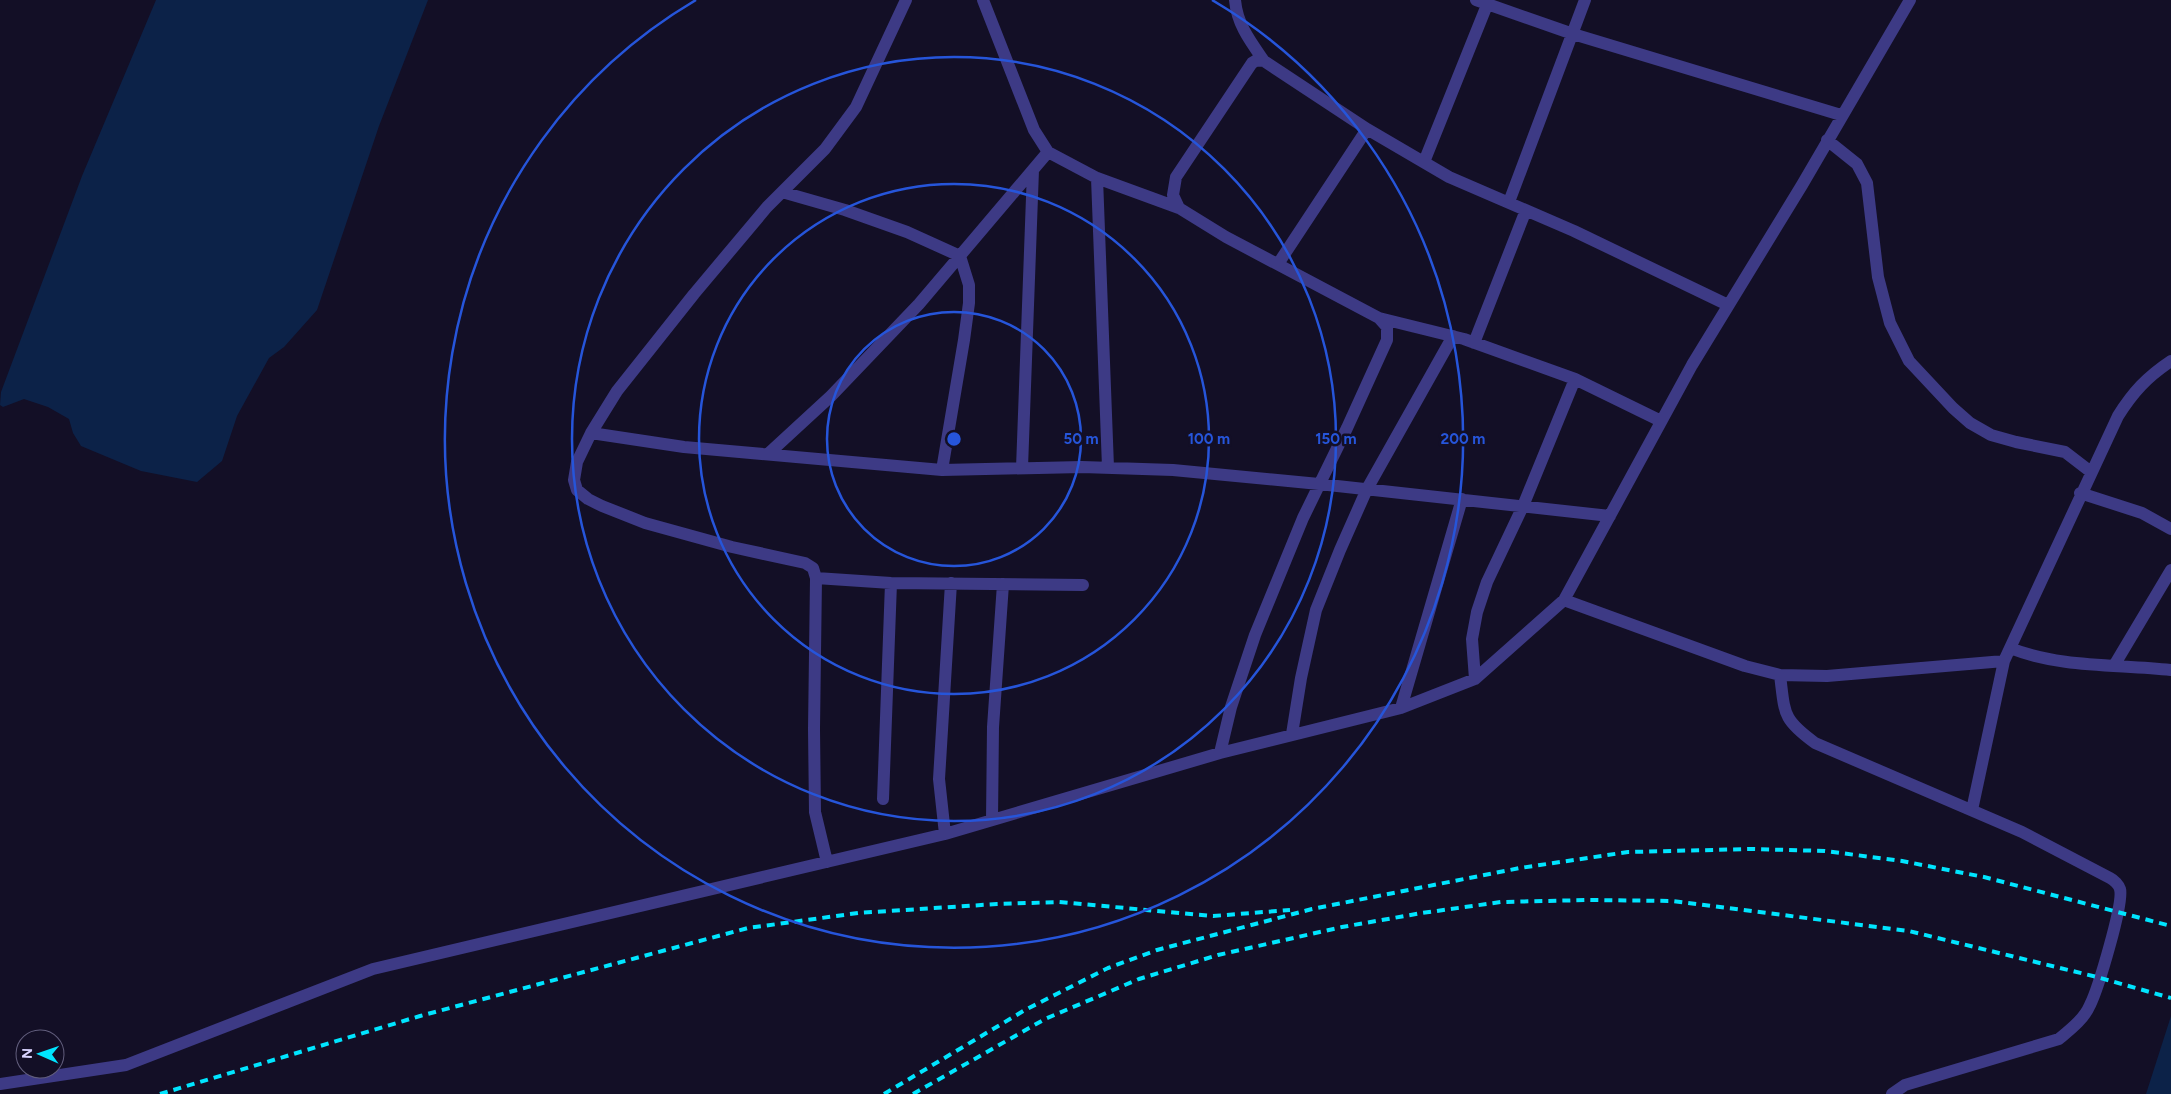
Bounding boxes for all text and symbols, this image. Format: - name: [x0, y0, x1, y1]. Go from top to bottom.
- centre of rings: [945, 430, 963, 448]
- text: 50 m: [1063, 430, 1099, 448]
- text: 100 m: [1188, 430, 1230, 448]
- text: 150 m: [1315, 430, 1357, 448]
- text: 200 m: [1441, 430, 1485, 448]
- north arrow: [15, 1029, 65, 1079]
- text: N: [19, 1048, 36, 1059]

